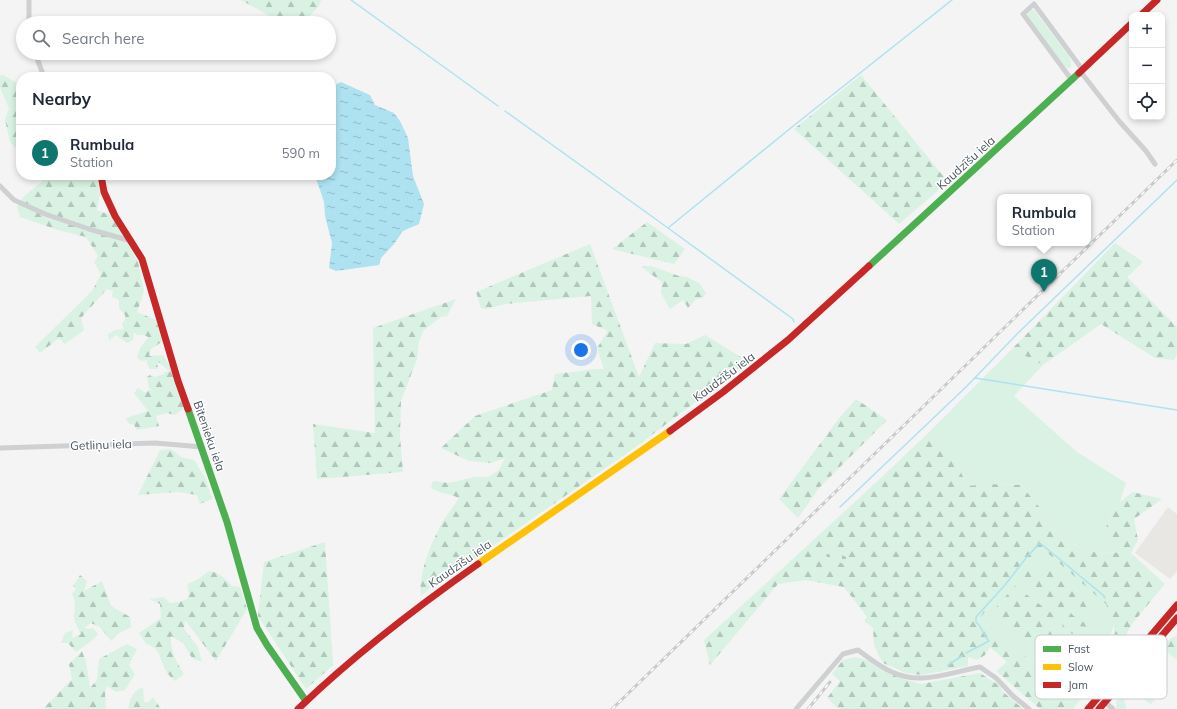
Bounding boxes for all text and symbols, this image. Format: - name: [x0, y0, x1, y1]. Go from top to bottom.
- map controls: [1129, 12, 1165, 120]
- button: +: [1129, 12, 1165, 48]
- search box: [16, 16, 336, 60]
- icon: search: [30, 27, 52, 49]
- text: Search here: [62, 29, 144, 48]
- button: −: [1129, 48, 1165, 84]
- button: locate: [1129, 84, 1165, 120]
- text: Nearby: [32, 88, 91, 109]
- street label: Kaudzīšu iela: [933, 132, 998, 193]
- text: Rumbula: [70, 135, 134, 154]
- text: 1: [41, 145, 49, 161]
- text: 590 m: [282, 145, 320, 161]
- text: Station: [70, 154, 113, 170]
- popup: [997, 194, 1091, 246]
- text: Rumbula: [1012, 203, 1076, 222]
- text: Station: [1012, 222, 1055, 238]
- pin: 1: [1031, 259, 1057, 292]
- your location: [571, 340, 591, 360]
- street label: Kaudzīšu iela: [690, 349, 758, 405]
- street label: Bitenieku iela: [190, 399, 229, 473]
- street label: Getliņu iela: [70, 436, 132, 454]
- street label: Kaudzīšu iela: [425, 536, 494, 591]
- legend: [1035, 635, 1167, 699]
- text: Fast: [1068, 642, 1090, 656]
- text: Slow: [1068, 660, 1094, 674]
- text: Jam: [1068, 678, 1088, 692]

